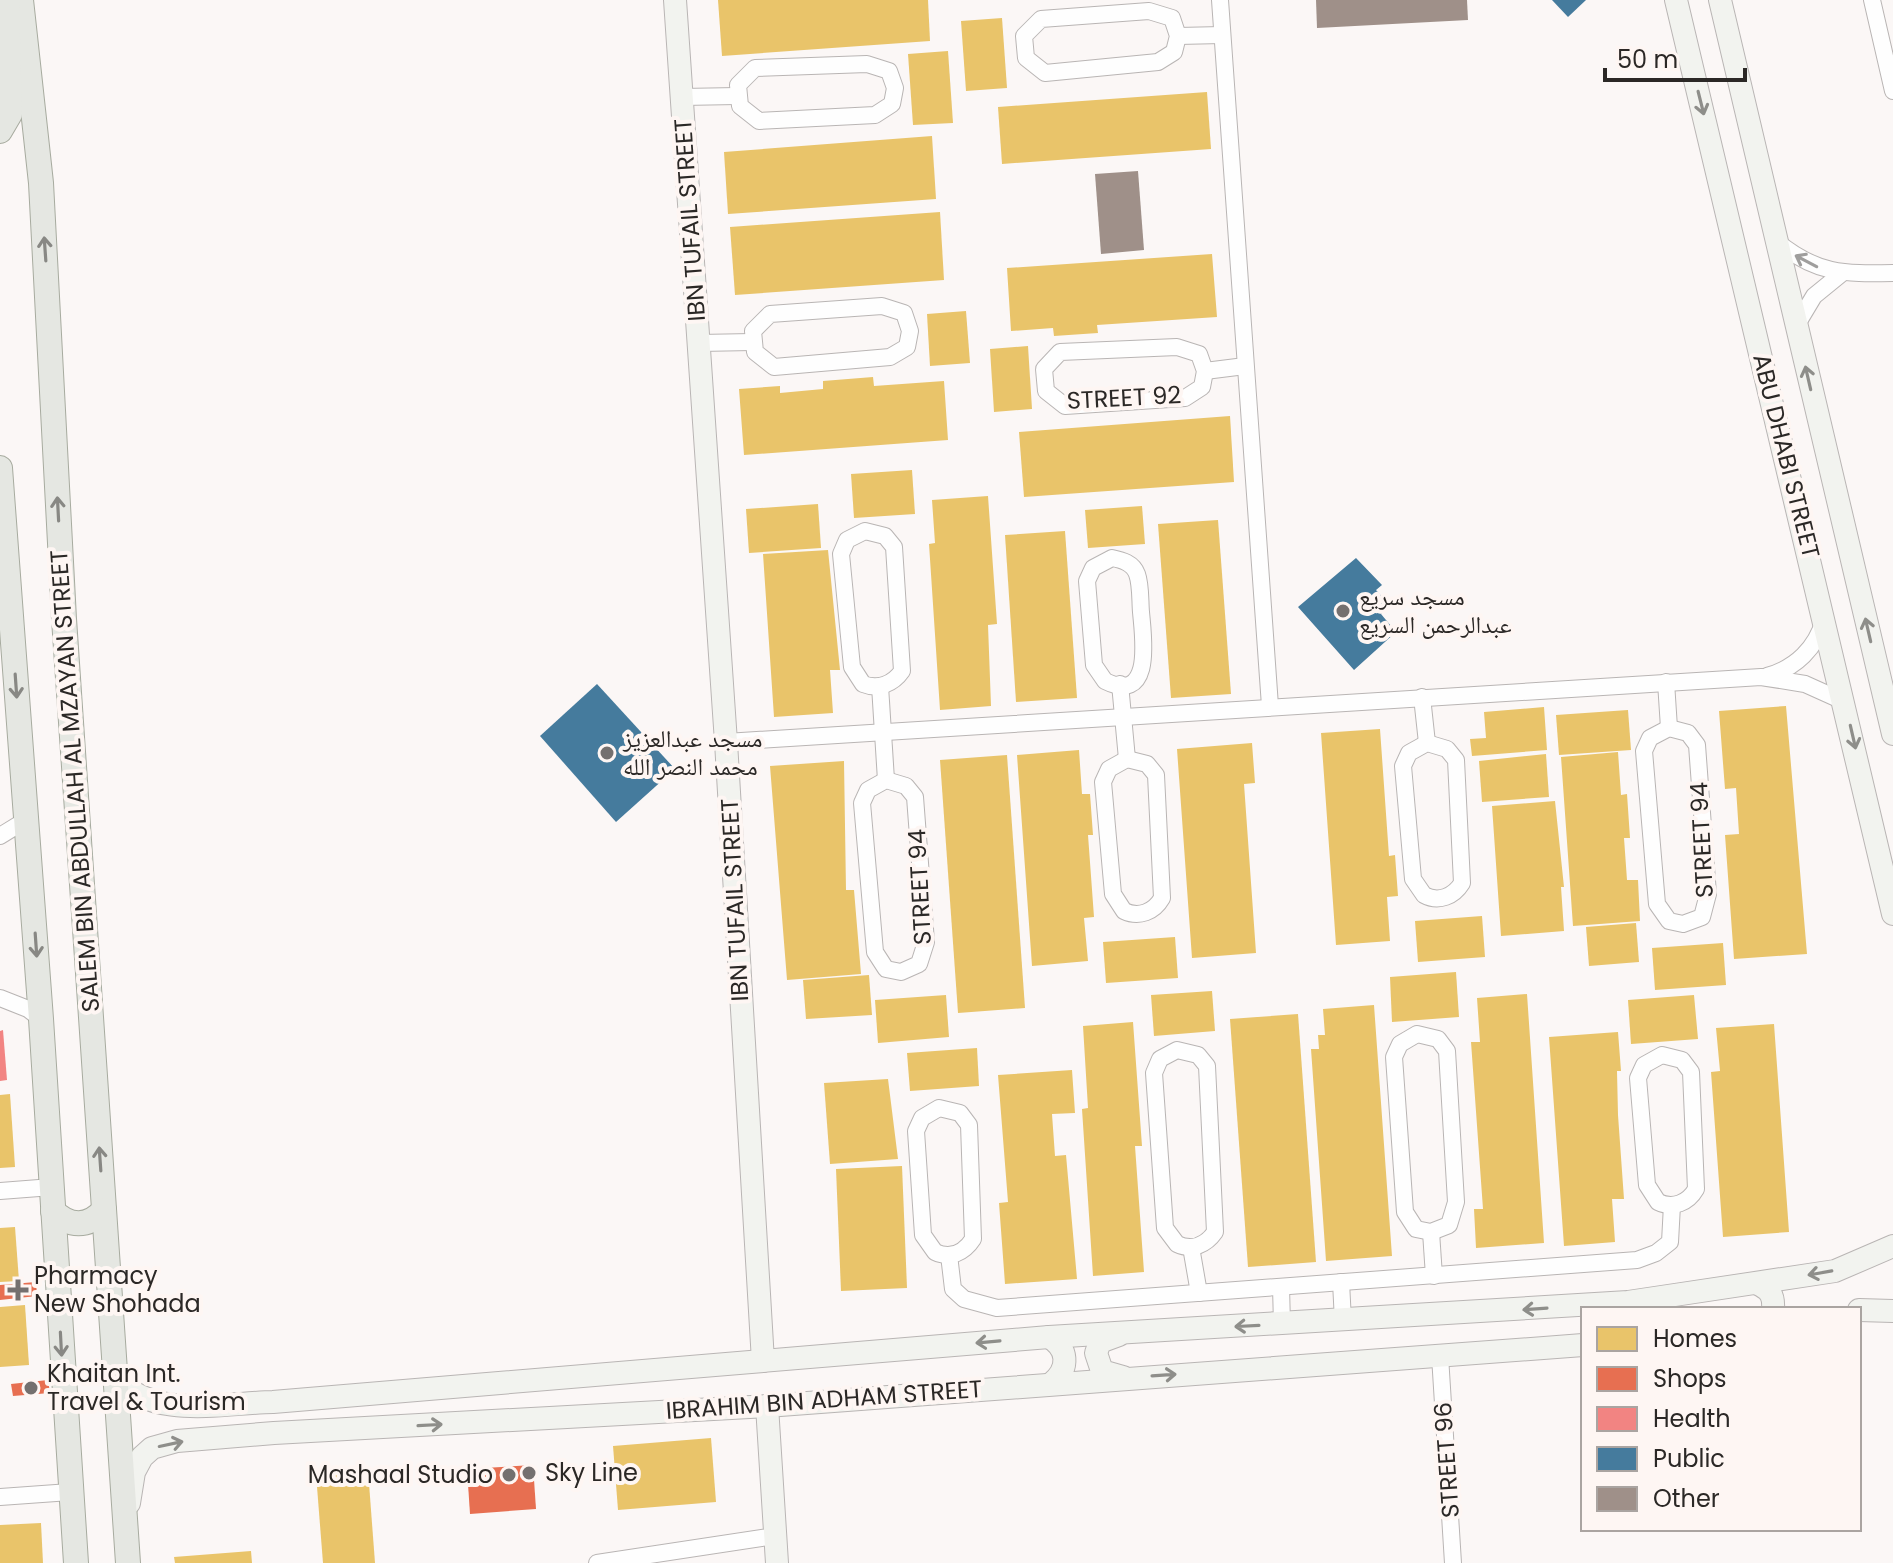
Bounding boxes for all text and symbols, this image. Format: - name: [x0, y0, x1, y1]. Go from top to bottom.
- scale bar: [1605, 32, 1745, 82]
- text: 50 m: [1617, 43, 1678, 76]
- one-way arrow: [1694, 90, 1709, 115]
- street label: IBN TUFAIL STREET: [666, 117, 713, 323]
- one-way arrow: [38, 236, 53, 263]
- one-way arrow: [1795, 253, 1819, 269]
- street label: ABU DHABI STREET: [1745, 350, 1828, 562]
- one-way arrow: [1800, 365, 1815, 391]
- street label: STREET 92: [1066, 378, 1182, 417]
- one-way arrow: [51, 496, 66, 523]
- street label: SALEM BIN ABDULLAH AL MZAYAN STREET: [42, 549, 107, 1013]
- place label: مسجد سريع عبدالرحمن السريع: [1359, 580, 1512, 641]
- marker: مسجد سريع عبدالرحمن السريع: [1334, 602, 1352, 620]
- one-way arrow: [1860, 618, 1875, 644]
- one-way arrow: [9, 672, 24, 699]
- place label: مسجد عبدالعزيز محمد النصر الله: [622, 722, 763, 783]
- one-way arrow: [1846, 724, 1861, 749]
- marker: مسجد عبدالعزيز محمد النصر الله: [598, 744, 616, 762]
- street label: STREET 94: [1682, 781, 1721, 899]
- street label: IBN TUFAIL STREET: [713, 798, 756, 1002]
- street label: STREET 94: [900, 828, 939, 946]
- one-way arrow: [29, 931, 44, 958]
- one-way arrow: [92, 1146, 107, 1173]
- place label: Pharmacy New Shohada: [34, 1259, 201, 1320]
- one-way arrow: [1808, 1267, 1833, 1282]
- marker: Pharmacy New Shohada: [9, 1281, 27, 1299]
- one-way arrow: [1522, 1301, 1549, 1316]
- legend: [1581, 1307, 1861, 1531]
- one-way arrow: [1234, 1319, 1261, 1334]
- text: Homes: [1653, 1322, 1737, 1355]
- one-way arrow: [54, 1330, 69, 1357]
- one-way arrow: [975, 1335, 1002, 1350]
- place label: Khaitan Int. Travel & Tourism: [47, 1357, 246, 1418]
- text: Shops: [1653, 1362, 1727, 1395]
- one-way arrow: [1150, 1367, 1177, 1382]
- street label: IBRAHIM BIN ADHAM STREET: [665, 1372, 983, 1427]
- marker: Khaitan Int. Travel & Tourism: [22, 1379, 40, 1397]
- street label: STREET 96: [1426, 1401, 1467, 1519]
- text: Health: [1653, 1402, 1731, 1435]
- one-way arrow: [416, 1417, 443, 1432]
- one-way arrow: [157, 1435, 183, 1450]
- text: Public: [1653, 1442, 1725, 1475]
- place label: Sky Line: [545, 1456, 638, 1489]
- place label: Mashaal Studio: [308, 1458, 493, 1491]
- marker: Sky Line: [520, 1464, 538, 1482]
- marker: Mashaal Studio: [500, 1466, 518, 1484]
- text: Other: [1653, 1482, 1720, 1515]

